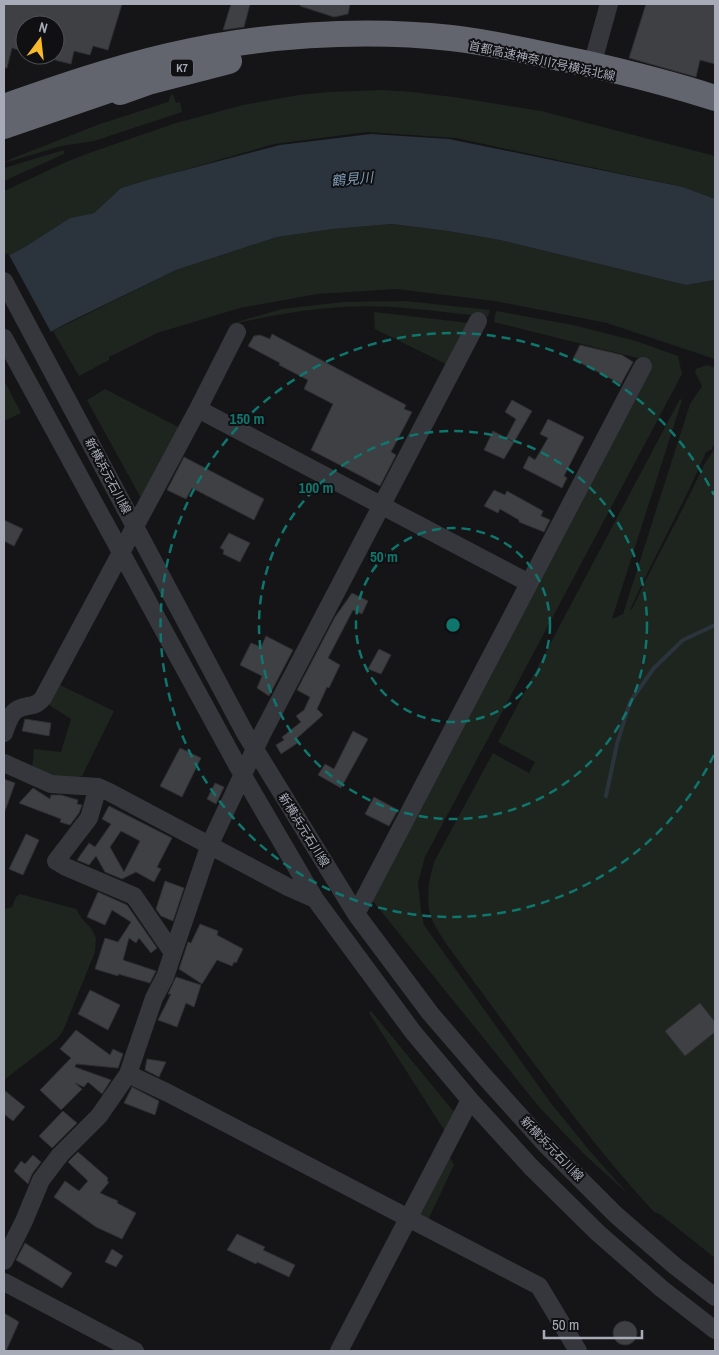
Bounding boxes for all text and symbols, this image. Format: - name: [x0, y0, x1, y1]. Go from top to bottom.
- north arrow: [15, 15, 65, 65]
- text: N: [37, 18, 50, 37]
- street label: 首都高速神奈川7号横浜北線: [467, 38, 617, 84]
- road number: K7: [171, 59, 193, 76]
- water label: 鶴見川: [330, 168, 376, 190]
- text: 150 m: [230, 408, 264, 429]
- street label: 新横浜元石川線: [81, 435, 135, 517]
- text: 100 m: [299, 477, 333, 498]
- text: 50 m: [370, 546, 398, 567]
- centre of rings: [444, 616, 462, 634]
- street label: 新横浜元石川線: [275, 790, 333, 870]
- street label: 新横浜元石川線: [517, 1113, 587, 1185]
- scale bar: [544, 1308, 642, 1340]
- text: 50 m: [552, 1314, 579, 1335]

